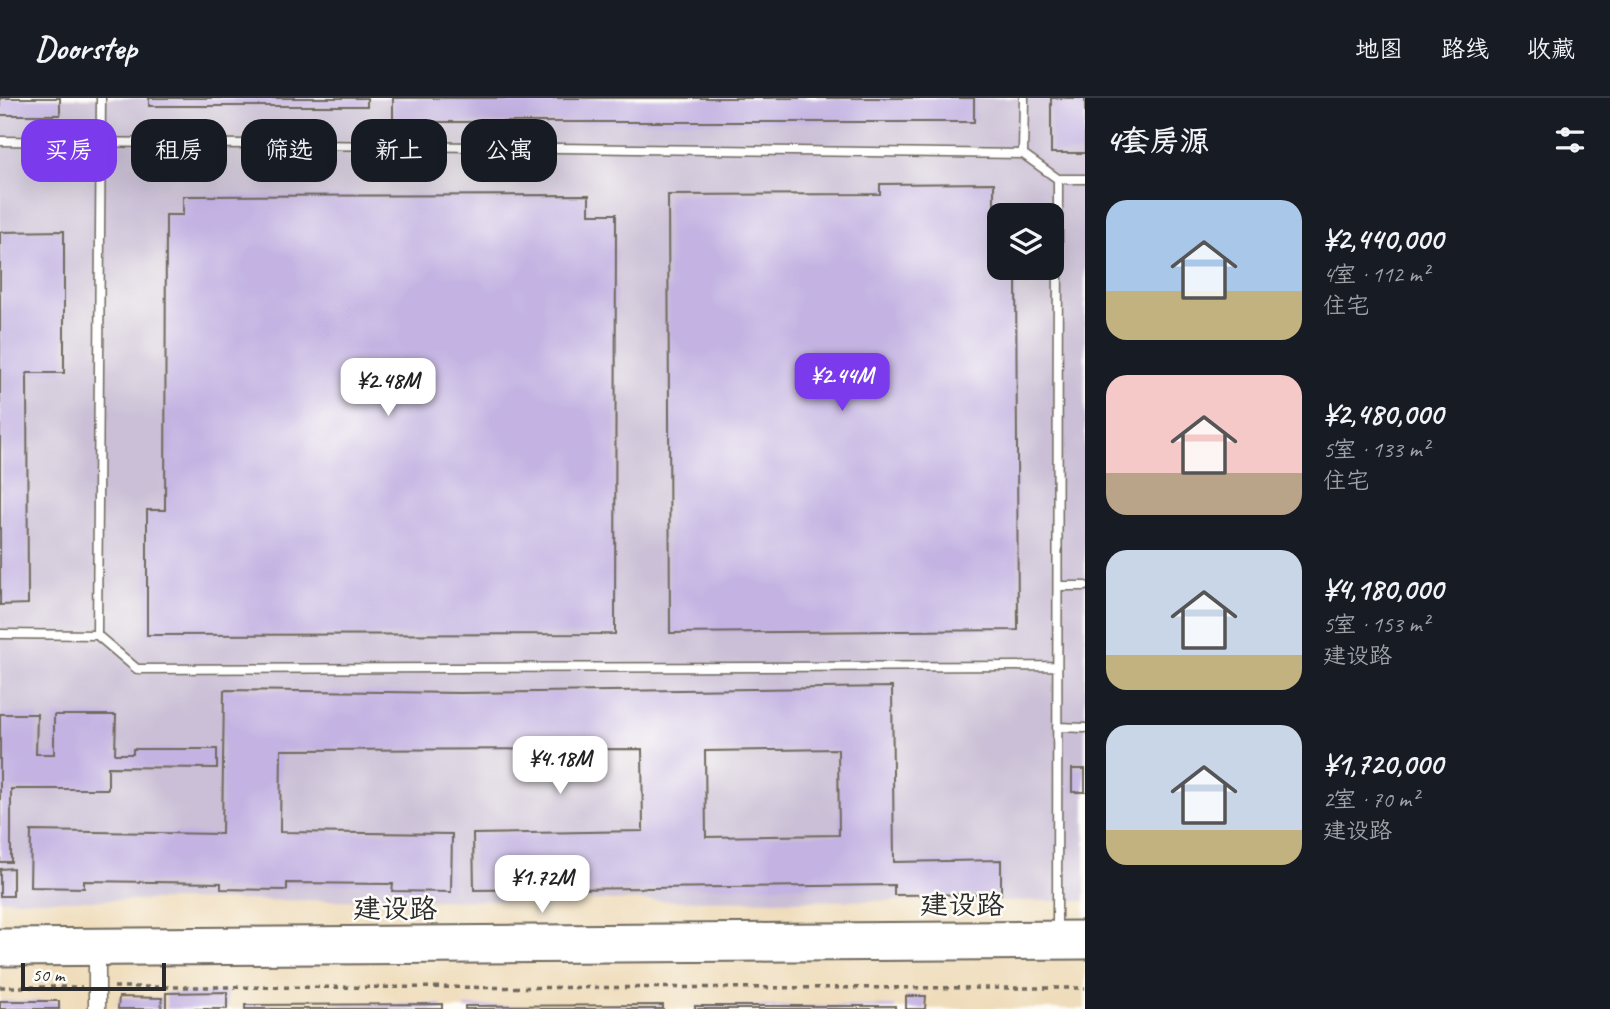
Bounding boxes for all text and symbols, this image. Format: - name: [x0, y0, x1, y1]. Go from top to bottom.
- text: Doorstep: [35, 27, 136, 69]
- text: 地图: [1355, 34, 1403, 64]
- text: 路线: [1441, 34, 1489, 64]
- text: 收藏: [1527, 34, 1575, 64]
- chip: 买房: [21, 119, 117, 182]
- chip: 租房: [131, 119, 227, 182]
- chip: 筛选: [241, 119, 337, 182]
- chip: 新上: [351, 119, 447, 182]
- chip: 公寓: [461, 119, 557, 182]
- icon: filters: [1551, 121, 1589, 159]
- text: 4套房源: [1106, 122, 1210, 160]
- map controls: [987, 203, 1064, 280]
- button: layers: [987, 203, 1064, 280]
- text: ¥2,440,000: [1323, 220, 1443, 258]
- icon: home: [1162, 228, 1246, 312]
- text: 4室 · 112 m²: [1323, 260, 1429, 289]
- text: 住宅: [1323, 291, 1369, 320]
- pin: ¥2.44M: [785, 354, 899, 413]
- pin: ¥2.48M: [331, 358, 445, 418]
- text: ¥2.44M: [811, 361, 873, 390]
- text: ¥2.48M: [357, 366, 419, 395]
- text: ¥2,480,000: [1323, 395, 1443, 433]
- icon: home: [1162, 403, 1246, 487]
- text: 5室 · 133 m²: [1323, 435, 1429, 464]
- text: 住宅: [1323, 466, 1369, 495]
- text: ¥4,180,000: [1323, 570, 1443, 608]
- icon: home: [1162, 578, 1246, 662]
- text: 5室 · 153 m²: [1323, 610, 1429, 639]
- text: 建设路: [1323, 641, 1392, 670]
- pin: ¥4.18M: [503, 736, 617, 796]
- text: ¥4.18M: [529, 744, 591, 773]
- text: ¥1,720,000: [1323, 745, 1443, 783]
- icon: home: [1162, 753, 1246, 837]
- text: 2室 · 70 m²: [1323, 785, 1418, 814]
- text: 建设路: [1323, 816, 1392, 845]
- pin: ¥1.72M: [485, 856, 599, 915]
- text: ¥1.72M: [511, 863, 573, 892]
- street label: 建设路: [920, 887, 1004, 922]
- street label: 建设路: [353, 891, 437, 926]
- scale bar: [21, 960, 166, 992]
- text: 50 m: [32, 963, 64, 987]

